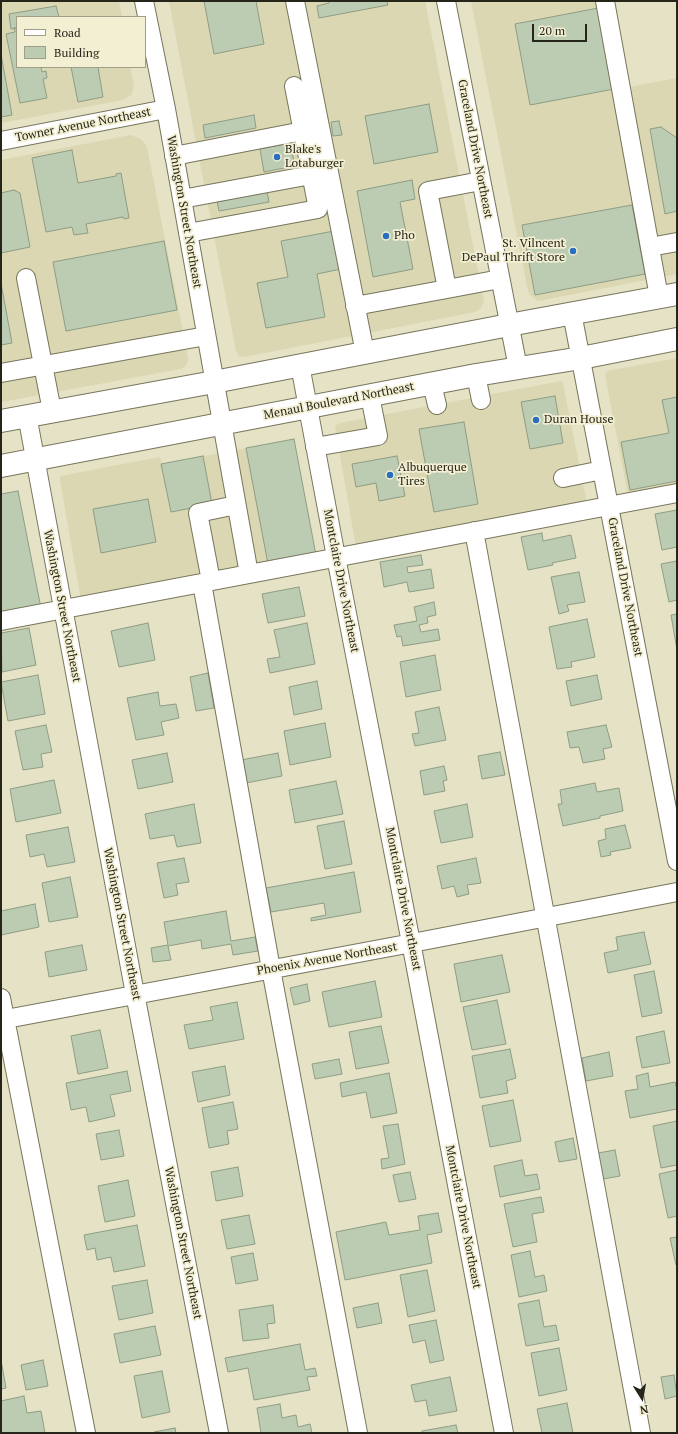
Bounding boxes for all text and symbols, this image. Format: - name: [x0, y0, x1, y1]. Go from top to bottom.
- legend: [16, 16, 146, 68]
- scale bar: [534, 16, 589, 42]
- text: 20 m: [539, 23, 565, 38]
- text: Road: [54, 25, 81, 40]
- text: Building: [54, 45, 99, 60]
- street label: Graceland Drive Northeast: [454, 78, 496, 220]
- street label: Towner Avenue Northeast: [14, 105, 152, 145]
- street label: Washington Street Northeast: [163, 134, 205, 290]
- place label: Blake's Lotaburger: [285, 143, 344, 171]
- marker: Blake's Lotaburger: [272, 152, 282, 162]
- place label: Pho: [394, 229, 415, 243]
- marker: Pho: [381, 231, 391, 241]
- place label: St. Vilncent DePaul Thrift Store: [462, 237, 565, 265]
- marker: St. Vilncent DePaul Thrift Store: [568, 246, 578, 256]
- street label: Menaul Boulevard Northeast: [263, 379, 415, 423]
- place label: Duran House: [544, 413, 614, 427]
- marker: Duran House: [531, 415, 541, 425]
- place label: Albuquerque Tires: [398, 461, 467, 489]
- marker: Albuquerque Tires: [385, 470, 395, 480]
- street label: Montclaire Drive Northeast: [320, 508, 362, 654]
- street label: Graceland Drive Northeast: [604, 516, 646, 658]
- street label: Washington Street Northeast: [40, 528, 84, 684]
- street label: Montclaire Drive Northeast: [382, 826, 424, 972]
- street label: Washington Street Northeast: [100, 846, 144, 1002]
- street label: Phoenix Avenue Northeast: [256, 940, 398, 978]
- street label: Montclaire Drive Northeast: [442, 1144, 484, 1290]
- street label: Washington Street Northeast: [161, 1165, 205, 1321]
- north arrow: [622, 1378, 662, 1418]
- text: N: [639, 1402, 650, 1417]

